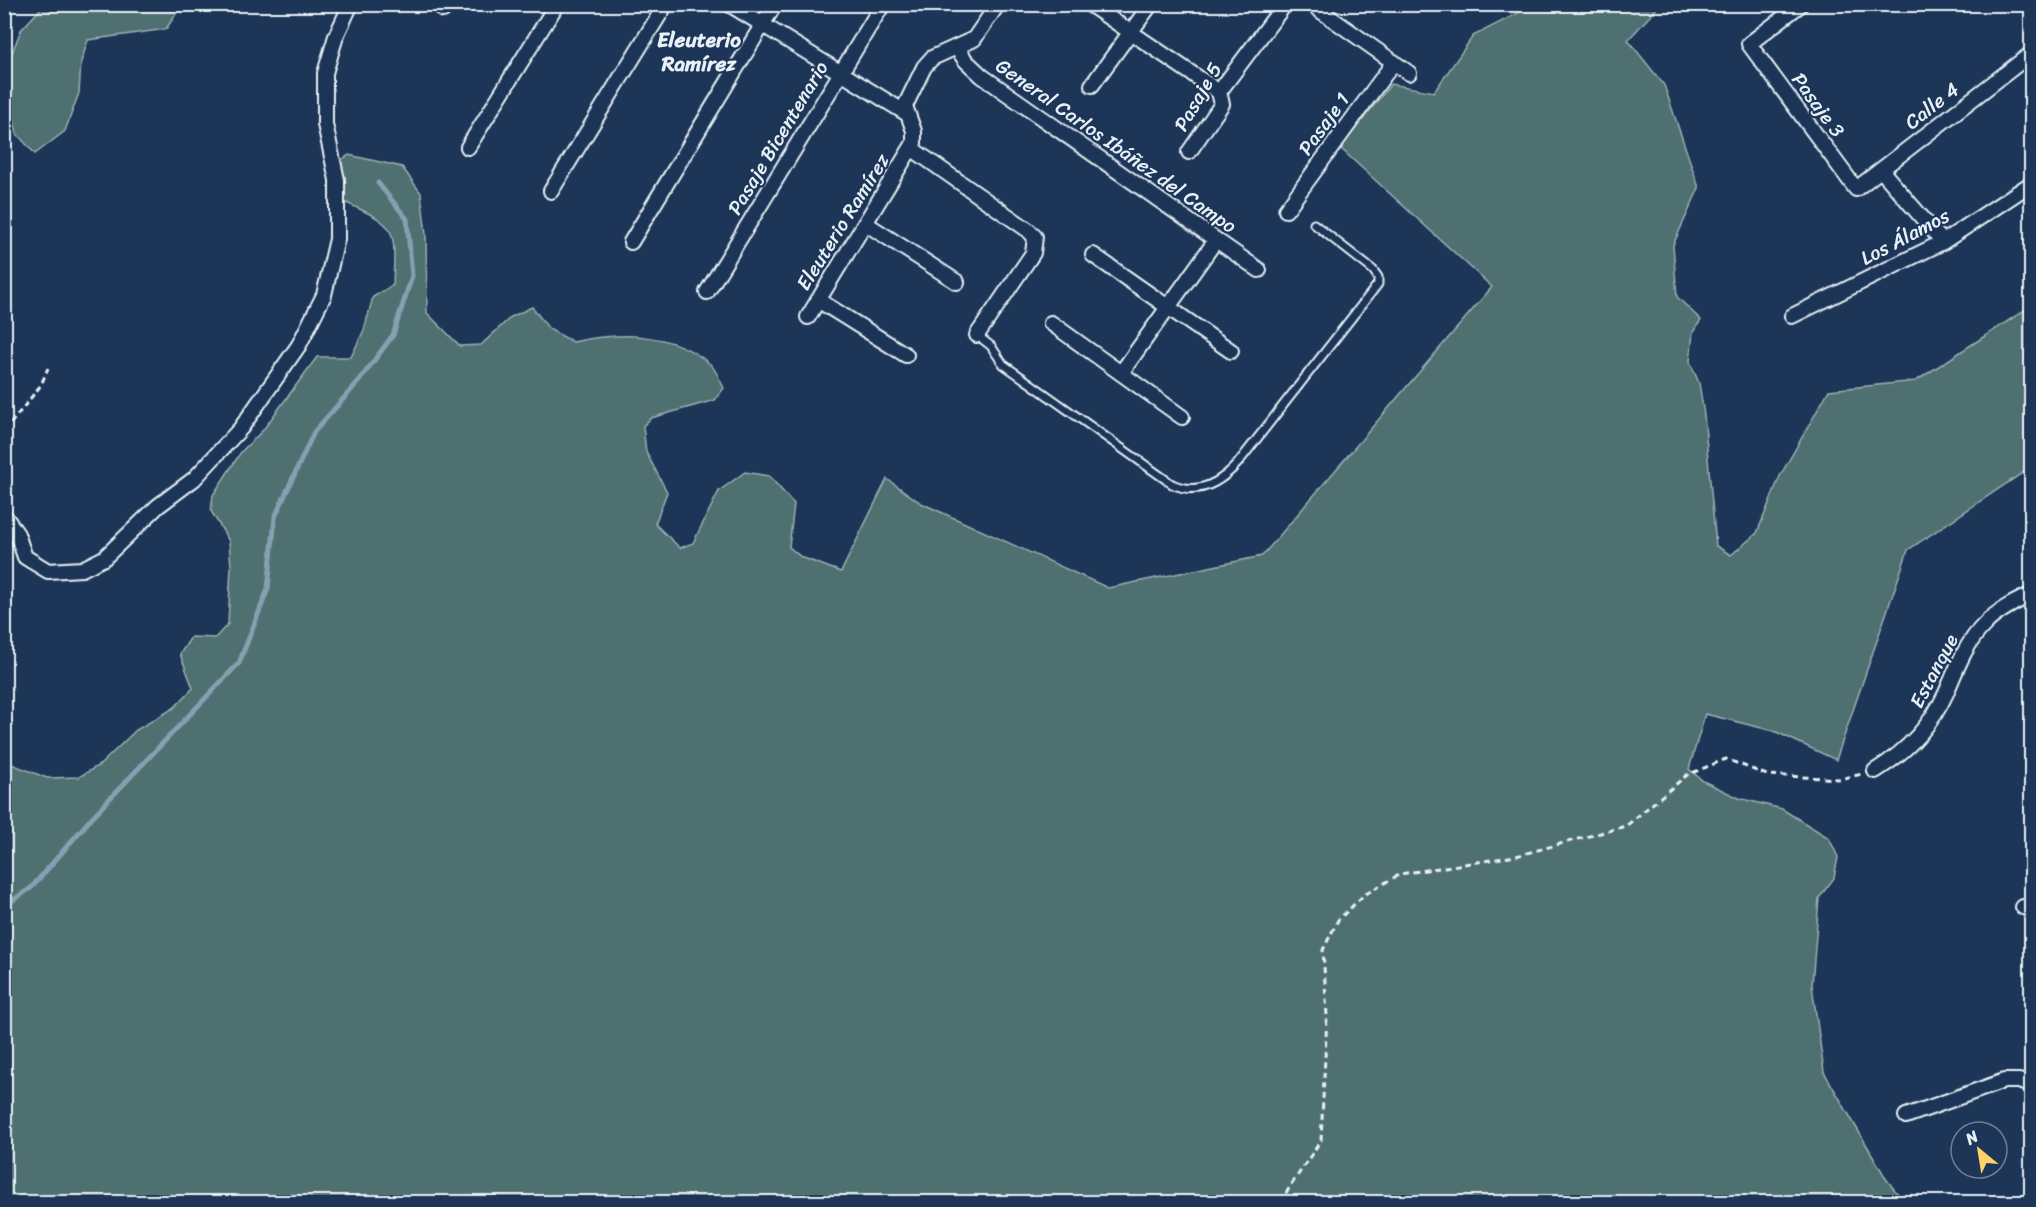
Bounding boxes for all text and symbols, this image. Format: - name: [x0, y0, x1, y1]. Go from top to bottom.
- district label: Eleuterio Ramírez: [657, 21, 741, 83]
- street label: General Carlos Ibáñez del Campo: [988, 49, 1244, 243]
- street label: Pasaje Bicentenario: [718, 54, 838, 222]
- street label: Pasaje 5: [1164, 56, 1232, 138]
- street label: Pasaje 3: [1782, 65, 1854, 145]
- street label: Calle 4: [1897, 73, 1967, 139]
- street label: Pasaje 1: [1289, 85, 1359, 163]
- street label: Eleuterio Ramírez: [787, 146, 900, 298]
- street label: Los Álamos: [1854, 198, 1957, 275]
- street label: Estanque: [1900, 627, 1968, 715]
- north arrow: [1949, 1120, 2009, 1180]
- text: N: [1959, 1122, 1985, 1153]

